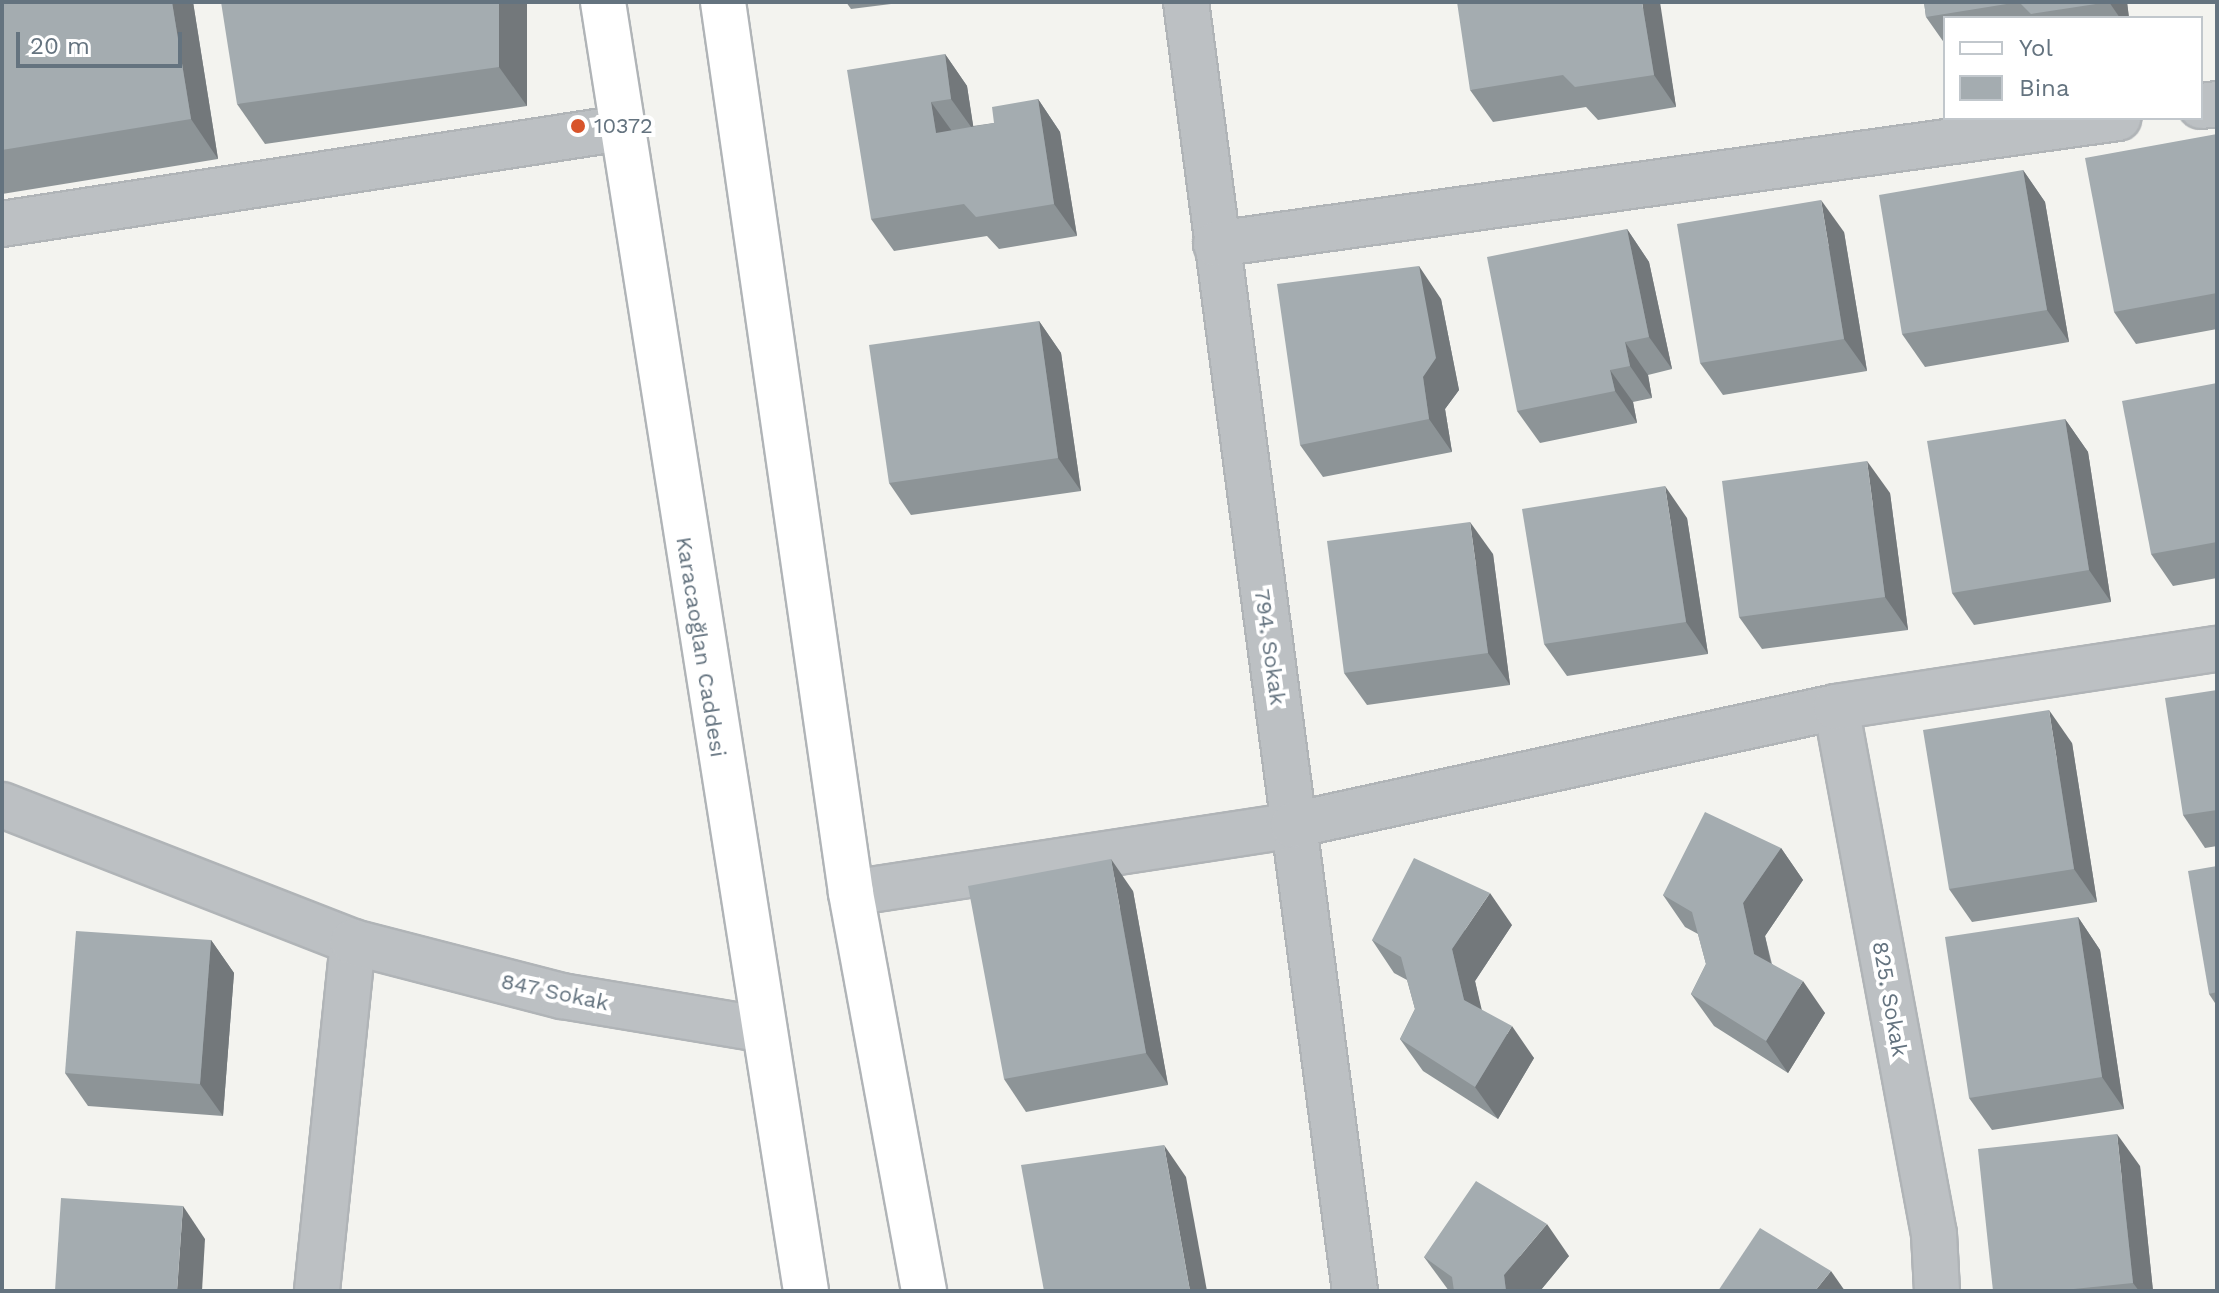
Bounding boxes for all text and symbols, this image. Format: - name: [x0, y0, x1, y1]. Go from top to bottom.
- scale bar: [20, 16, 186, 66]
- legend: [1943, 16, 2203, 120]
- text: 20 m: [30, 32, 90, 60]
- text: Yol: [2019, 34, 2053, 62]
- text: Bina: [2019, 74, 2070, 102]
- place label: 10372: [594, 113, 653, 139]
- marker: 10372: [569, 117, 587, 135]
- street label: Karacaoğlan Caddesi: [671, 535, 731, 759]
- street label: 794. Sokak: [1249, 587, 1291, 707]
- street label: 825. Sokak: [1867, 939, 1913, 1059]
- street label: 847 Sokak: [498, 968, 612, 1016]

